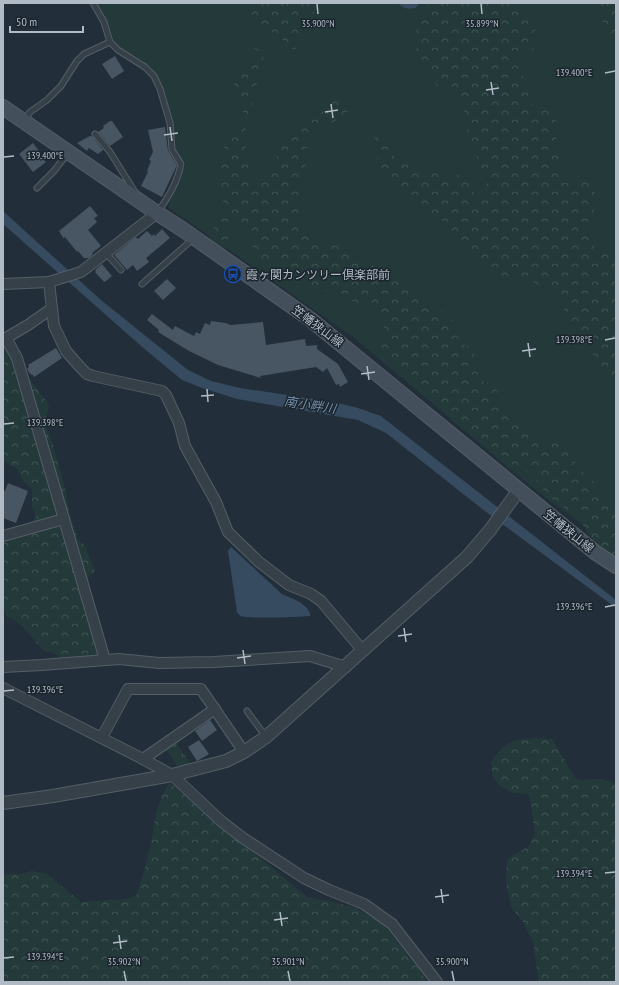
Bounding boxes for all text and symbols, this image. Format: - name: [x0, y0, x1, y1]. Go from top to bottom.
- scale bar: [10, 8, 83, 34]
- text: 50 m: [16, 14, 37, 29]
- text: 35.900°N: [301, 17, 335, 30]
- text: 35.899°N: [465, 17, 499, 30]
- text: 139.400°E: [556, 66, 592, 79]
- text: 139.400°E: [27, 149, 63, 162]
- bus stop icon: 霞ヶ関カンツリー倶楽部前: [223, 264, 243, 284]
- place label: 霞ヶ関カンツリー倶楽部前: [246, 267, 390, 282]
- street label: 笠幡狭山線: [290, 302, 346, 350]
- text: 139.398°E: [556, 333, 592, 346]
- water label: 南小畔川: [283, 393, 339, 418]
- text: 139.398°E: [27, 416, 63, 429]
- street label: 笠幡狭山線: [541, 506, 597, 556]
- text: 139.396°E: [556, 600, 592, 613]
- text: 139.396°E: [27, 683, 63, 696]
- text: 139.394°E: [556, 867, 592, 880]
- text: 139.394°E: [27, 950, 63, 963]
- text: 35.902°N: [107, 955, 141, 968]
- text: 35.901°N: [271, 955, 305, 968]
- text: 35.900°N: [435, 955, 469, 968]

